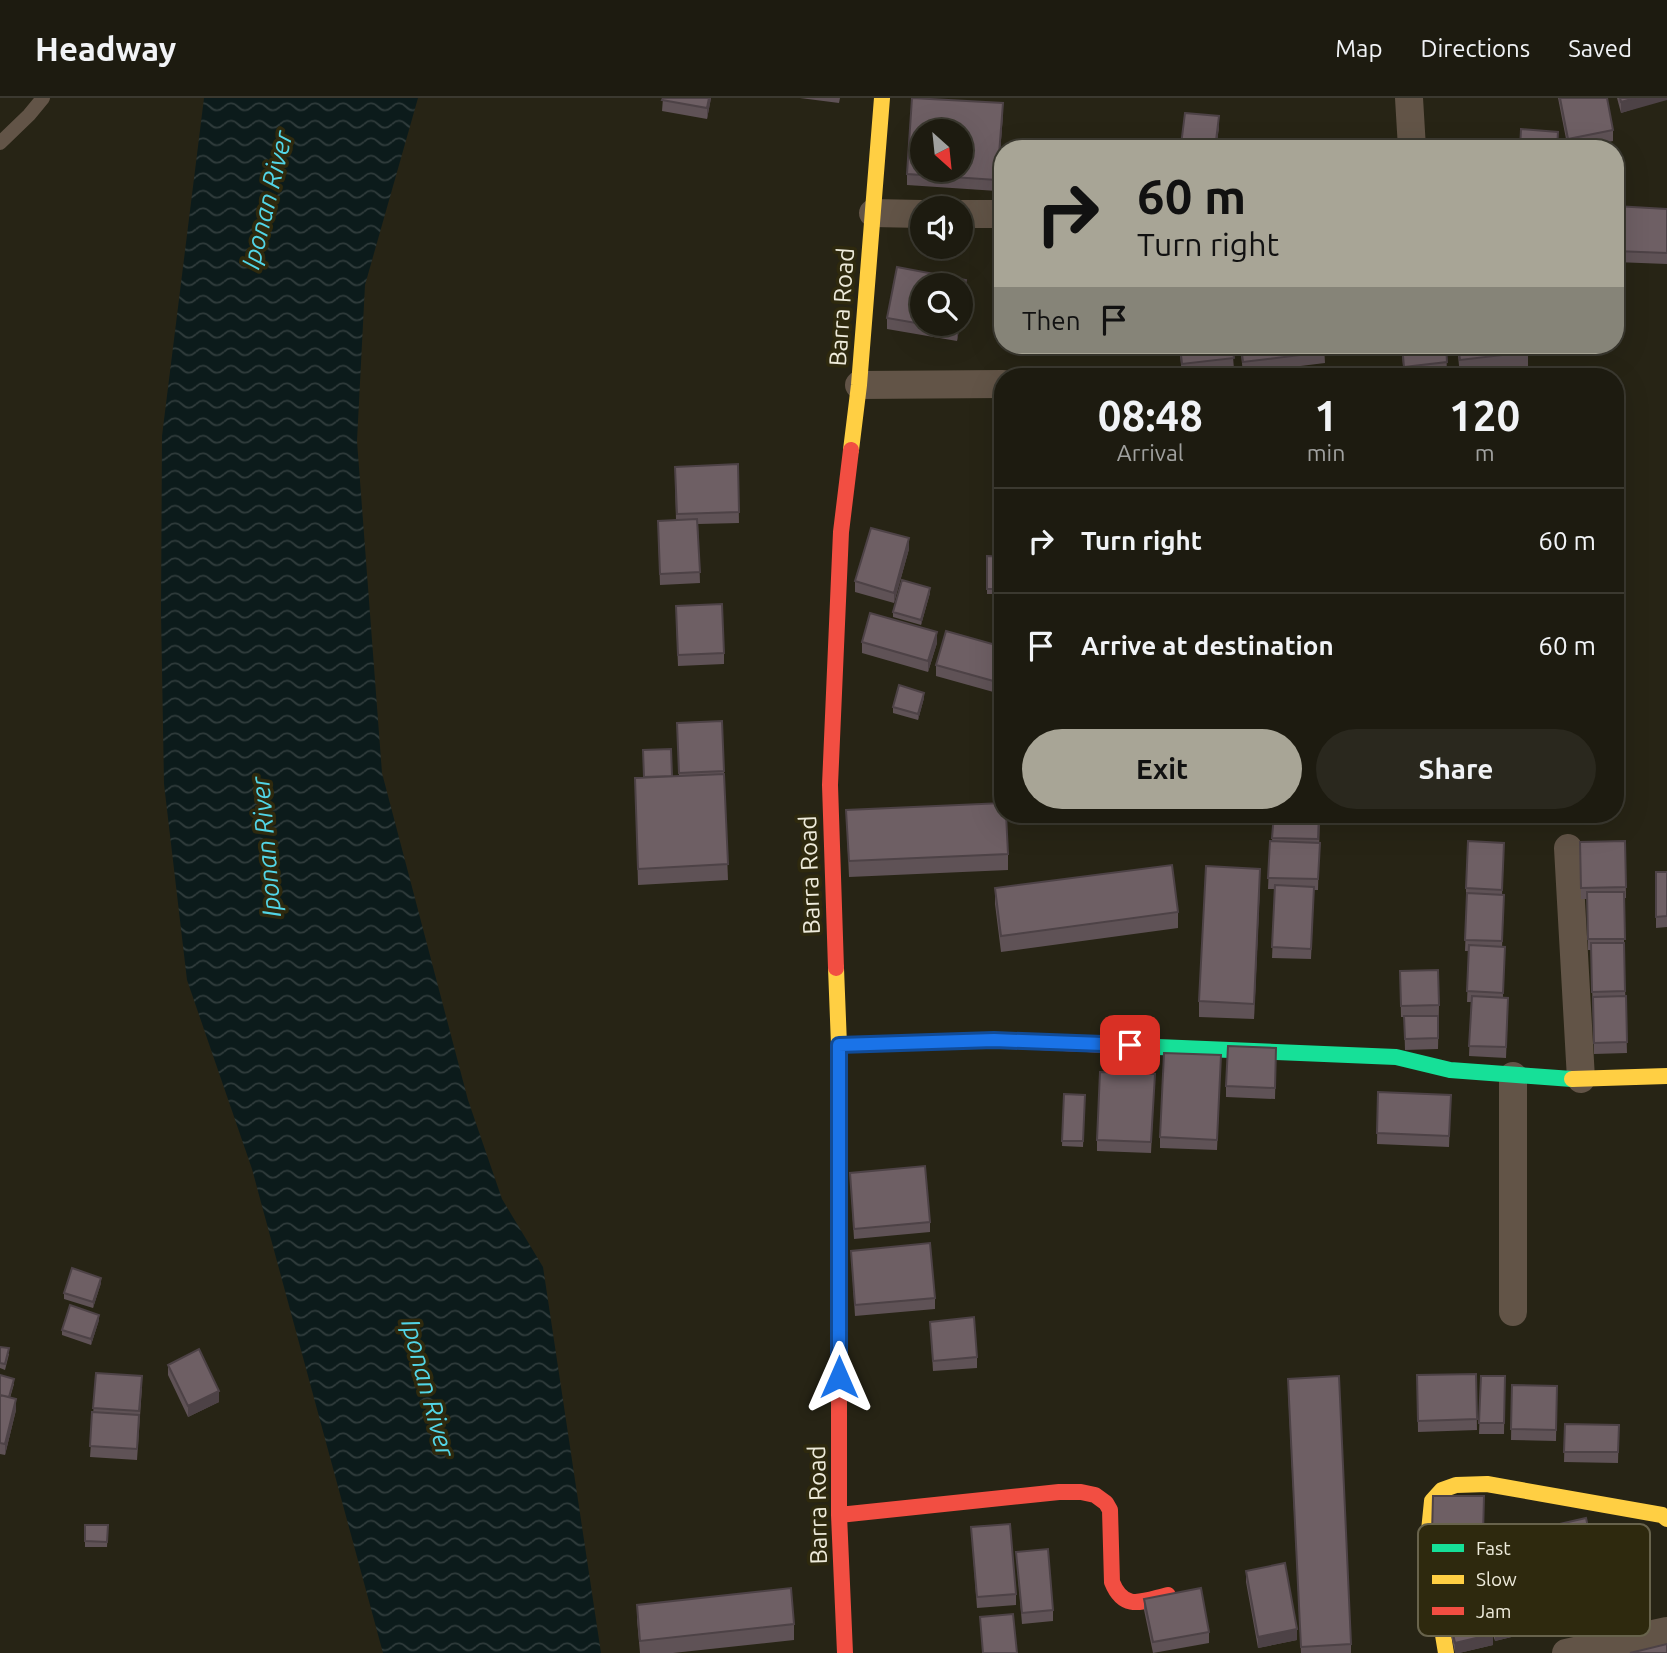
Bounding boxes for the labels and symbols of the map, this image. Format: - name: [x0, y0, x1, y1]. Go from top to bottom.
- north arrow: [910, 119, 973, 182]
- water label: Iponan River: [235, 127, 298, 272]
- street label: Barra Road: [824, 247, 859, 367]
- water label: Iponan River: [245, 774, 286, 919]
- street label: Barra Road: [794, 815, 825, 935]
- pin: [1100, 1015, 1160, 1075]
- water label: Iponan River: [396, 1316, 461, 1461]
- position arrow: [802, 1340, 876, 1414]
- street label: Barra Road: [803, 1445, 832, 1565]
- legend: [1418, 1524, 1650, 1636]
- text: Fast: [1476, 1537, 1511, 1559]
- text: Slow: [1476, 1568, 1517, 1590]
- text: Jam: [1476, 1600, 1512, 1622]

